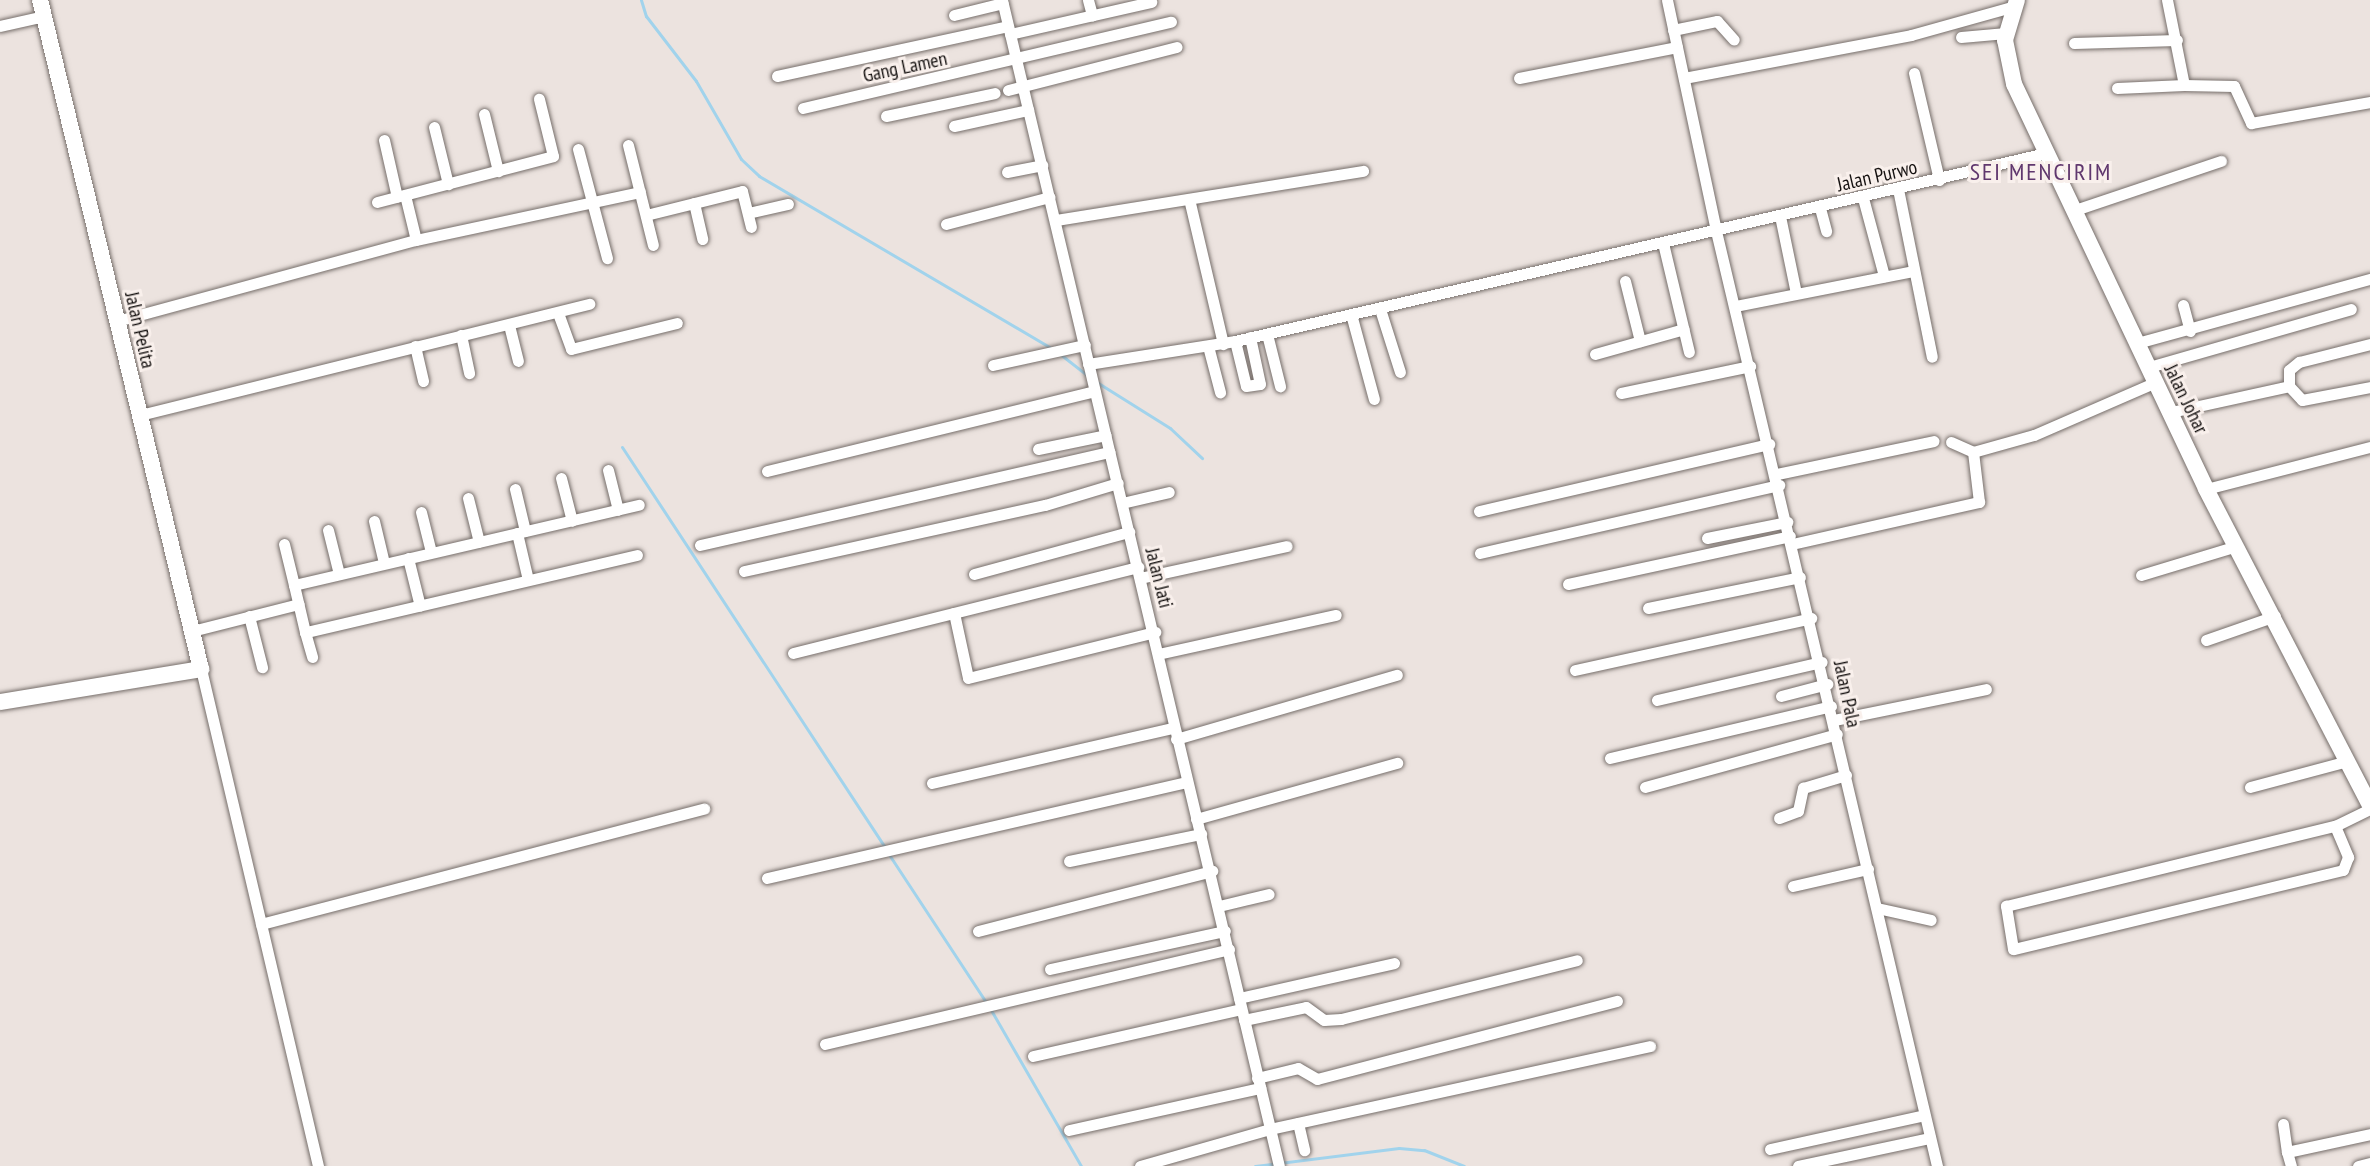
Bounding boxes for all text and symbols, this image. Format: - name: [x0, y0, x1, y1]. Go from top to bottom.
- street label: Gang Lamen: [861, 46, 949, 88]
- street label: Jalan Purwo: [1835, 155, 1919, 197]
- district label: SEI MENCIRIM: [1970, 158, 2112, 186]
- street label: Jalan Pelita: [120, 289, 160, 371]
- street label: Jalan Johar: [2159, 360, 2213, 438]
- street label: Jalan Jati: [1140, 545, 1178, 611]
- street label: Jalan Pala: [1828, 658, 1866, 730]

